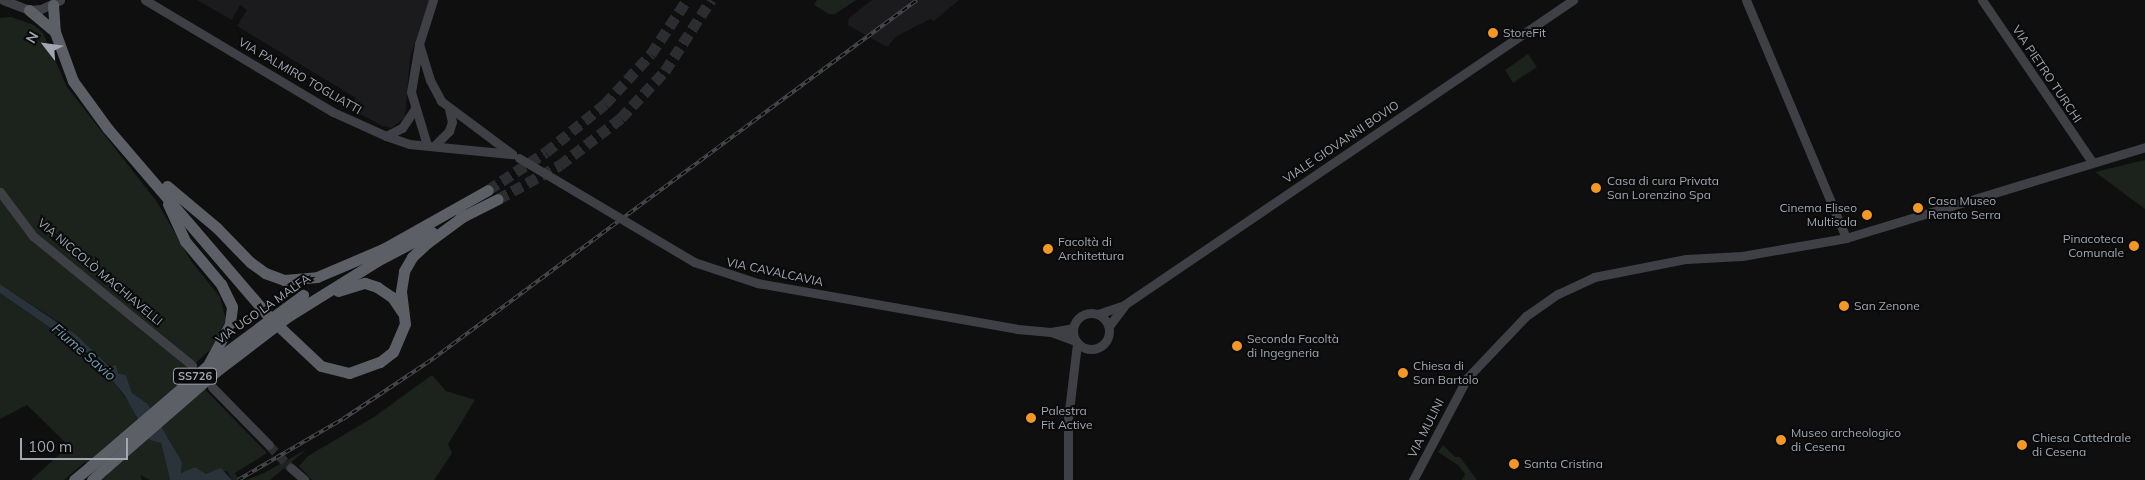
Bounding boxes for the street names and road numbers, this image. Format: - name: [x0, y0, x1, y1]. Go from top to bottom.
- street label: VIA PIETRO TURCHI: [2009, 23, 2085, 125]
- street label: VIA PALMIRO TOGLIATTI: [236, 35, 364, 117]
- street label: VIALE GIOVANNI BOVIO: [1280, 98, 1402, 186]
- street label: VIA NICCOLÒ MACHIAVELLI: [35, 216, 165, 328]
- street label: VIA CAVALCAVIA: [725, 255, 825, 289]
- street label: VIA UGO LA MALFA: [213, 271, 313, 347]
- road number: SS726: [172, 368, 218, 384]
- street label: VIA MULINI: [1405, 396, 1447, 460]

